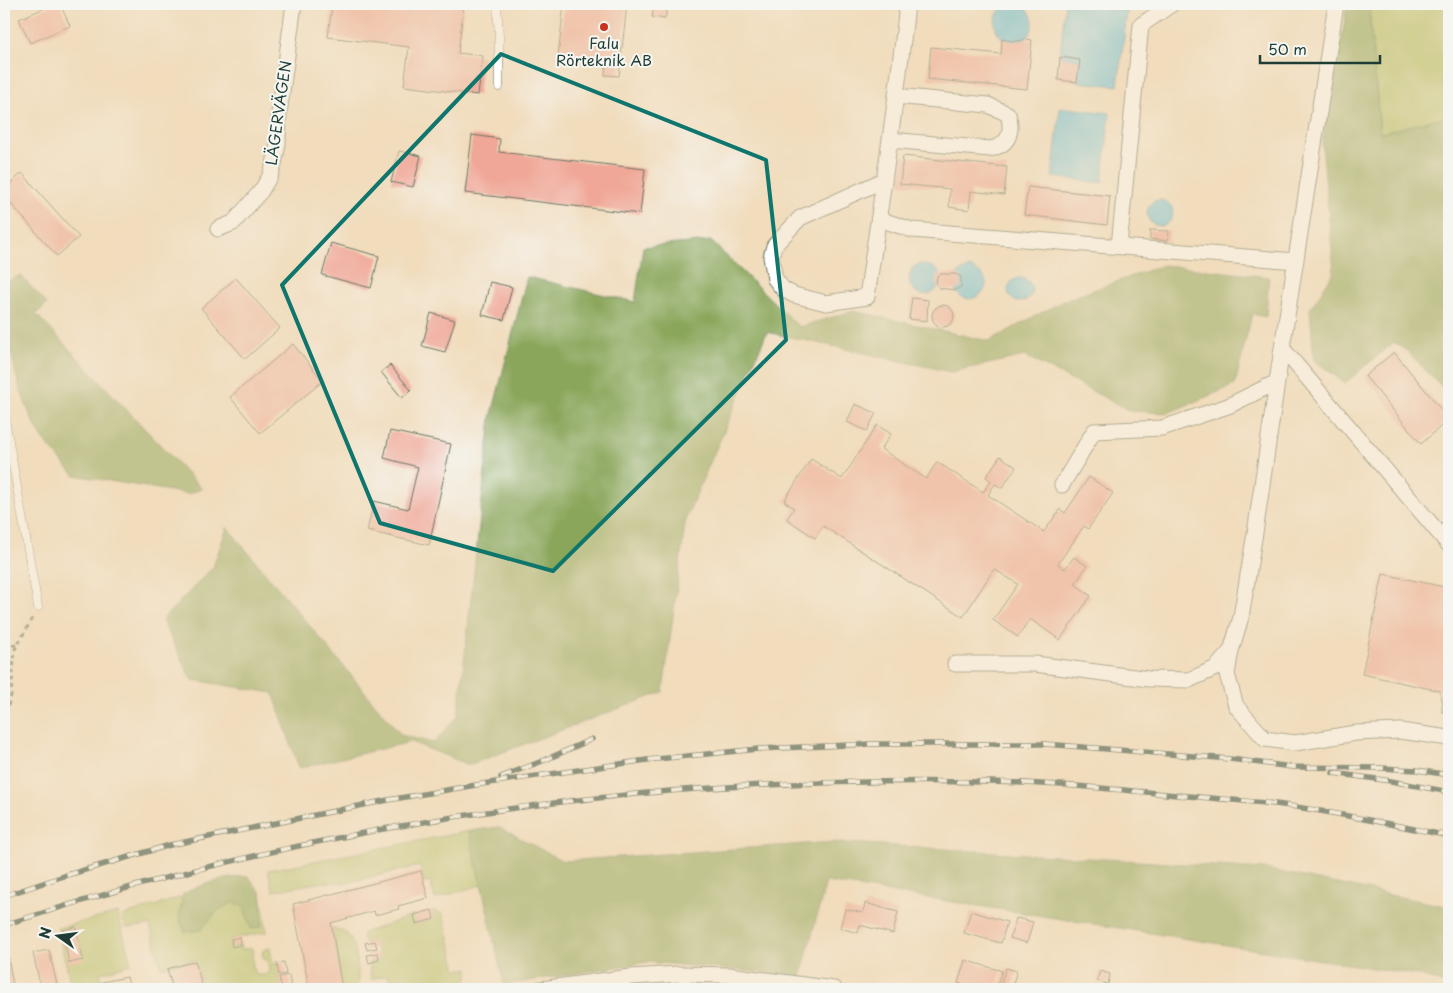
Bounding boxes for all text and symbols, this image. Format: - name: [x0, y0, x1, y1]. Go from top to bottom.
- marker: Falu Rörteknik AB: [598, 21, 610, 33]
- place label: Falu Rörteknik AB: [556, 31, 652, 71]
- scale bar: [1260, 32, 1380, 64]
- text: 50 m: [1268, 37, 1307, 60]
- street label: LÄGERVÄGEN: [259, 59, 296, 167]
- north arrow: [32, 910, 82, 960]
- text: N: [33, 925, 56, 941]

